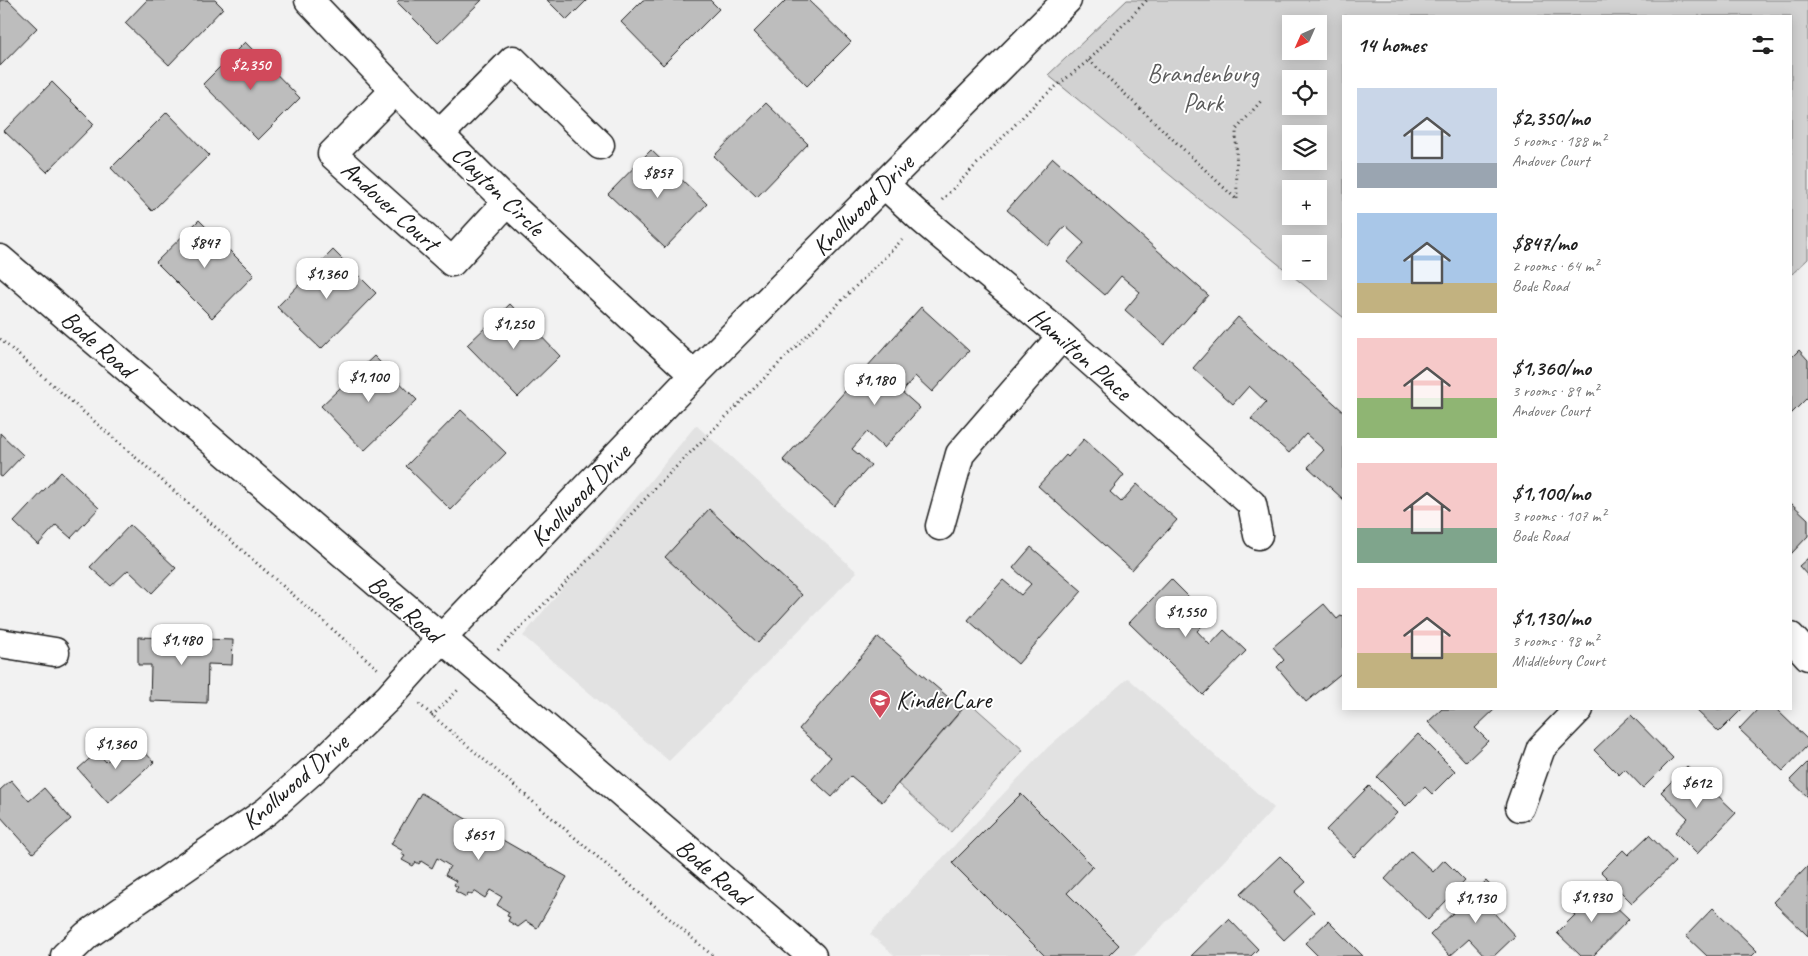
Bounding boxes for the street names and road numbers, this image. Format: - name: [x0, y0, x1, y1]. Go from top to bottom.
- street label: Clayton Circle: [445, 139, 553, 244]
- street label: Knollwood Drive: [805, 146, 922, 263]
- street label: Andover Court: [334, 154, 448, 261]
- street label: Hamilton Place: [1022, 300, 1140, 409]
- street label: Bode Road: [54, 303, 145, 388]
- street label: Knollwood Drive: [523, 435, 638, 553]
- street label: Bode Road: [361, 568, 452, 653]
- street label: Knollwood Drive: [235, 726, 356, 837]
- street label: Bode Road: [669, 832, 760, 915]

